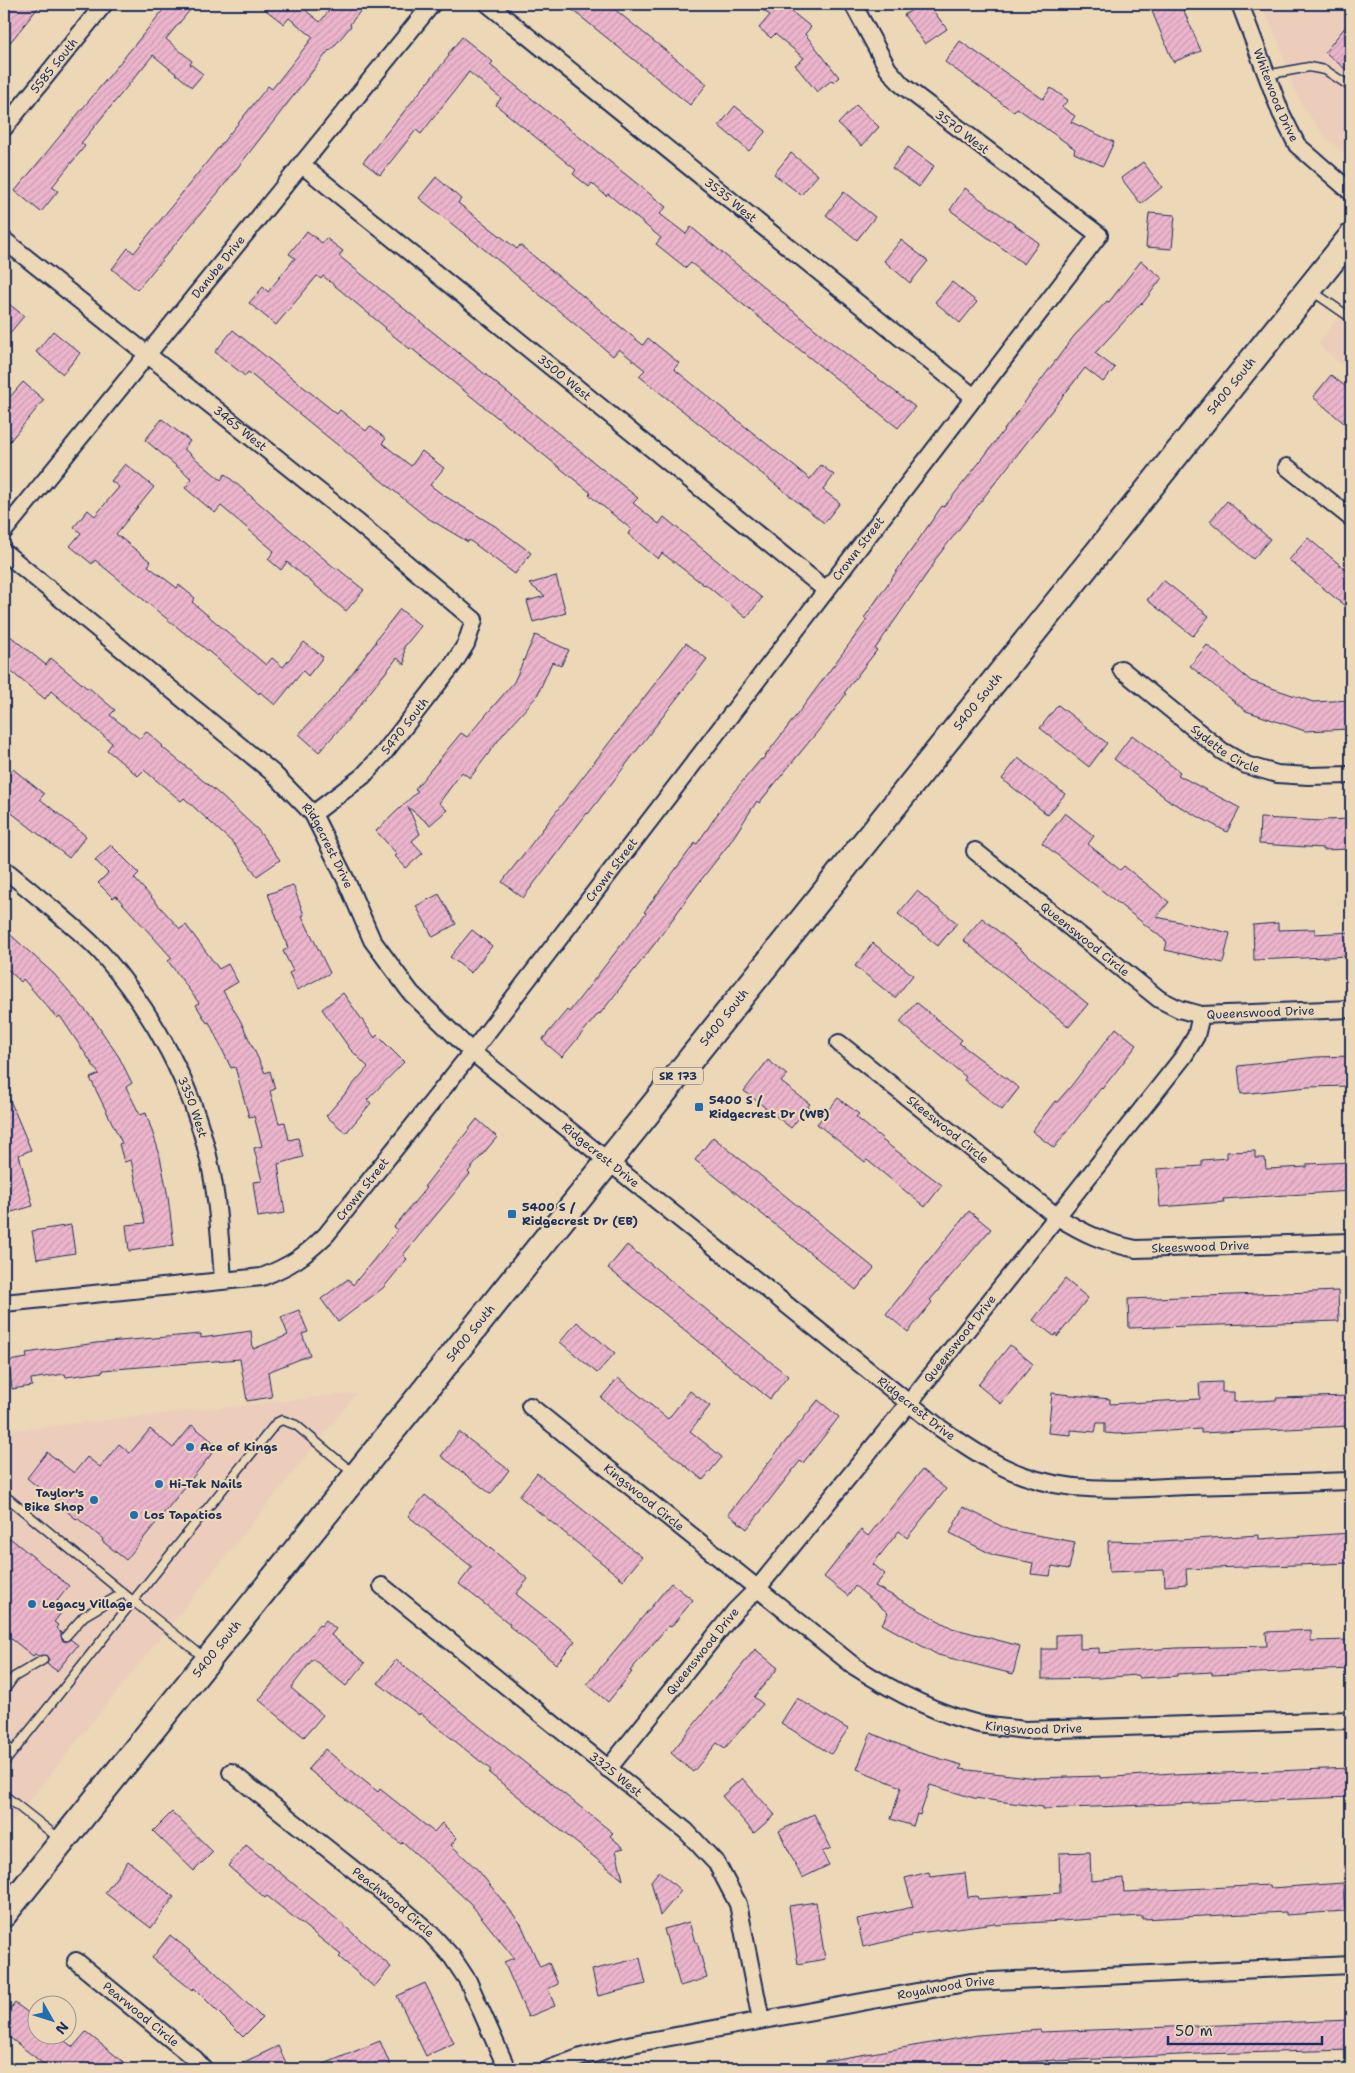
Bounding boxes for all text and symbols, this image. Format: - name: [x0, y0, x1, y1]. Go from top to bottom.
- street label: 5585 South: [27, 35, 81, 97]
- street label: Whitewood Drive: [1249, 46, 1302, 145]
- street label: 3570 West: [932, 106, 992, 158]
- street label: 3535 West: [701, 174, 760, 226]
- street label: Danube Drive: [188, 232, 249, 302]
- street label: 3500 West: [534, 351, 594, 404]
- street label: 5400 South: [1203, 354, 1259, 418]
- street label: 3465 West: [210, 402, 270, 455]
- street label: Crown Street: [829, 514, 888, 584]
- street label: 5400 South: [950, 670, 1006, 734]
- street label: 5470 South: [378, 694, 432, 758]
- street label: Sydette Circle: [1187, 721, 1262, 777]
- street label: Ridgecrest Drive: [298, 799, 357, 891]
- street label: Crown Street: [582, 835, 641, 905]
- street label: Queenswood Circle: [1037, 899, 1133, 980]
- street label: 5400 South: [696, 985, 752, 1050]
- street label: Queenswood Drive: [1206, 1002, 1315, 1023]
- road number: SR 173: [653, 1068, 703, 1084]
- street label: 3350 West: [174, 1074, 211, 1140]
- place label: 5400 S / Ridgecrest Dr (WB): [709, 1092, 830, 1122]
- street label: Skeeswood Circle: [903, 1092, 992, 1167]
- marker: 5400 S / Ridgecrest Dr (WB): [693, 1101, 705, 1113]
- street label: Ridgecrest Drive: [558, 1119, 643, 1191]
- street label: Crown Street: [332, 1154, 393, 1224]
- place label: 5400 S / Ridgecrest Dr (EB): [522, 1199, 638, 1229]
- marker: 5400 S / Ridgecrest Dr (EB): [506, 1208, 518, 1220]
- street label: Skeeswood Drive: [1151, 1237, 1250, 1256]
- street label: Queenswood Drive: [920, 1291, 1000, 1386]
- street label: 5400 South: [443, 1301, 499, 1365]
- street label: Ridgecrest Drive: [874, 1373, 959, 1444]
- place label: Ace of Kings: [200, 1439, 278, 1455]
- marker: Ace of Kings: [184, 1441, 196, 1453]
- street label: Kingswood Circle: [600, 1460, 688, 1535]
- place label: Hi-Tek Nails: [169, 1476, 242, 1492]
- marker: Hi-Tek Nails: [153, 1478, 165, 1490]
- place label: Taylor's Bike Shop: [24, 1485, 84, 1515]
- marker: Taylor's Bike Shop: [88, 1494, 100, 1506]
- place label: Los Tapatios: [144, 1507, 222, 1523]
- marker: Los Tapatios: [128, 1509, 140, 1521]
- place label: Legacy Village: [42, 1596, 133, 1612]
- marker: Legacy Village: [26, 1598, 38, 1610]
- street label: Queenswood Drive: [663, 1604, 743, 1698]
- street label: 5400 South: [189, 1617, 245, 1681]
- street label: Kingswood Drive: [984, 1717, 1083, 1738]
- street label: 3325 West: [586, 1748, 645, 1800]
- street label: Peachwood Circle: [349, 1864, 438, 1941]
- street label: Royalwood Drive: [896, 1973, 996, 2003]
- street label: Pearwood Circle: [99, 1978, 182, 2051]
- north arrow: [28, 1996, 78, 2046]
- scale bar: [1168, 2013, 1321, 2045]
- text: N: [52, 2018, 73, 2038]
- text: 50 m: [1175, 2021, 1213, 2041]

